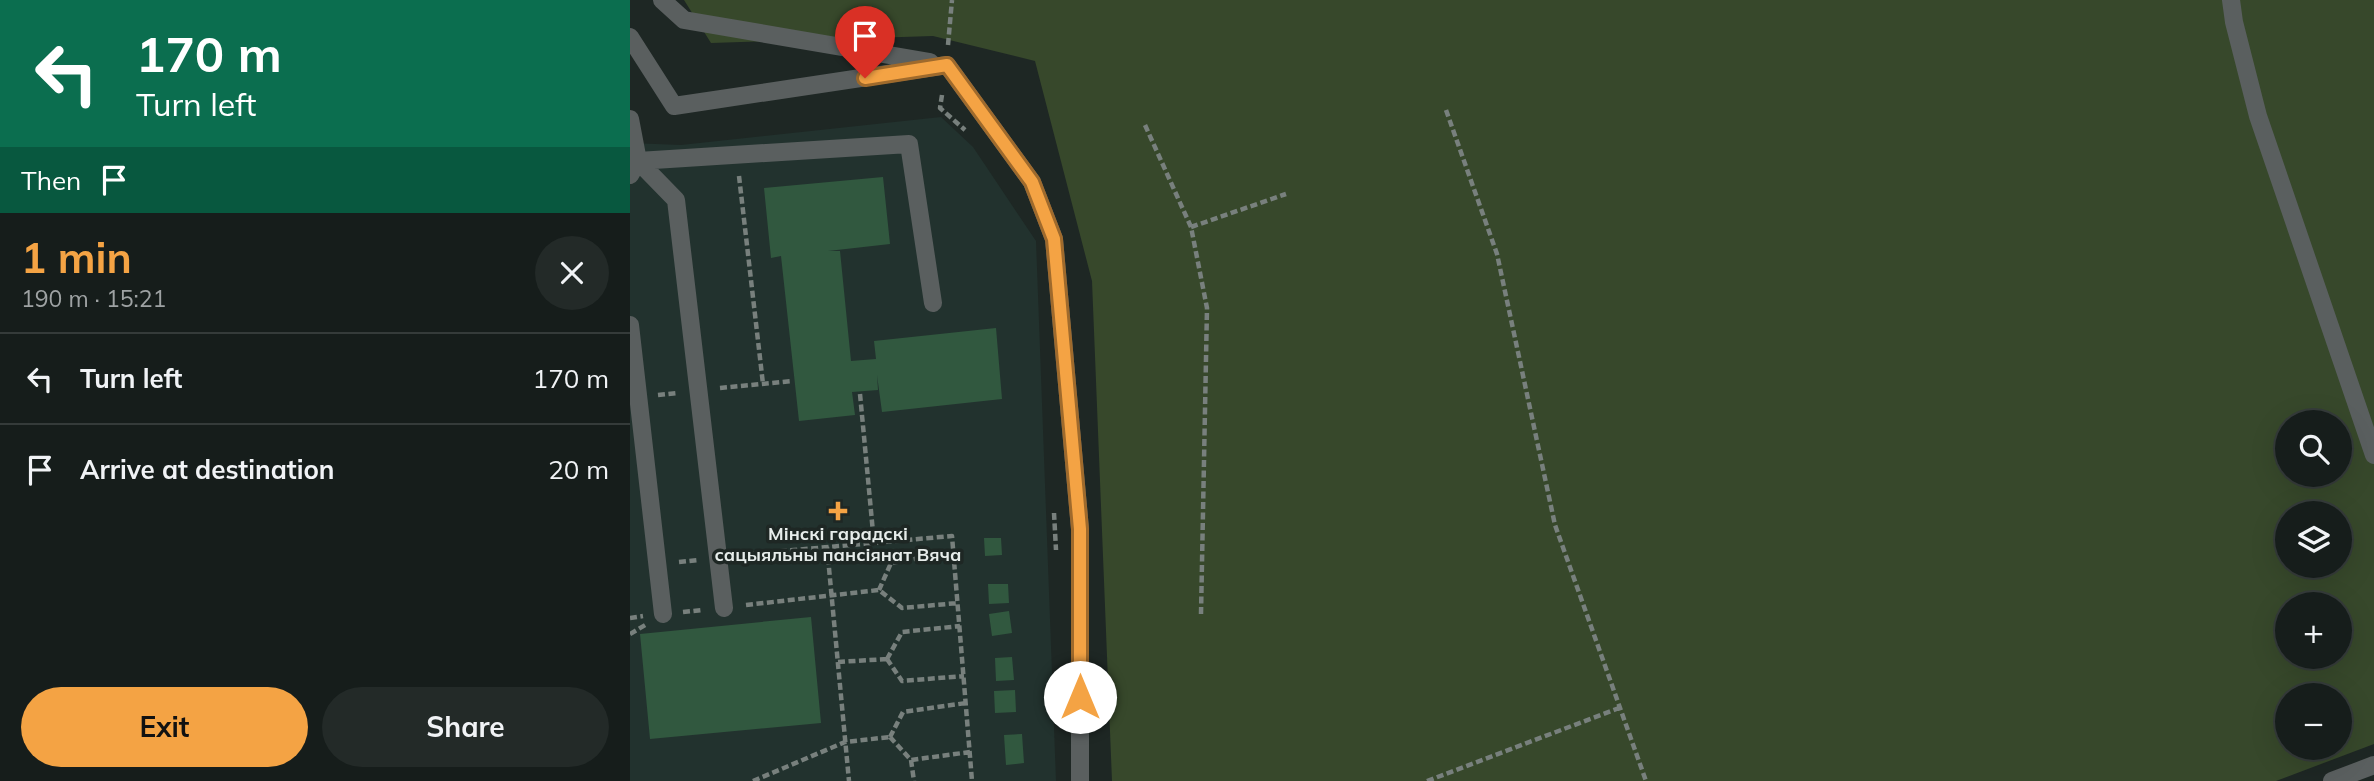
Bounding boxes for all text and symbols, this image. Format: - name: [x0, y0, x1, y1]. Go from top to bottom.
- pin: [835, 6, 895, 78]
- icon: arrive: [846, 17, 884, 55]
- text: 170 m: [136, 23, 282, 84]
- icon: left: [21, 28, 112, 119]
- text: Turn left: [136, 84, 256, 124]
- icon: arrive: [95, 161, 133, 199]
- text: Then: [21, 164, 81, 197]
- text: 1 min: [21, 231, 132, 284]
- button: close: [535, 236, 609, 310]
- text: 190 m · 15:21: [21, 284, 166, 313]
- icon: left: [21, 360, 59, 398]
- text: Turn left: [80, 362, 182, 395]
- text: 170 m: [533, 362, 609, 395]
- map controls: [2275, 410, 2352, 760]
- button: search: [2275, 410, 2352, 487]
- icon: arrive: [21, 451, 59, 489]
- text: Arrive at destination: [80, 453, 335, 486]
- text: 20 m: [548, 453, 609, 486]
- marker: Мінскі гарадскі сацыяльны пансіянат Вяча: [828, 501, 848, 521]
- button: layers: [2275, 501, 2352, 578]
- place label: Мінскі гарадскі сацыяльны пансіянат Вяча: [715, 522, 961, 566]
- button: +: [2275, 592, 2352, 669]
- position arrow: [1043, 660, 1117, 734]
- button: −: [2275, 683, 2352, 760]
- button: Exit: [21, 687, 308, 767]
- button: Share: [322, 687, 609, 767]

